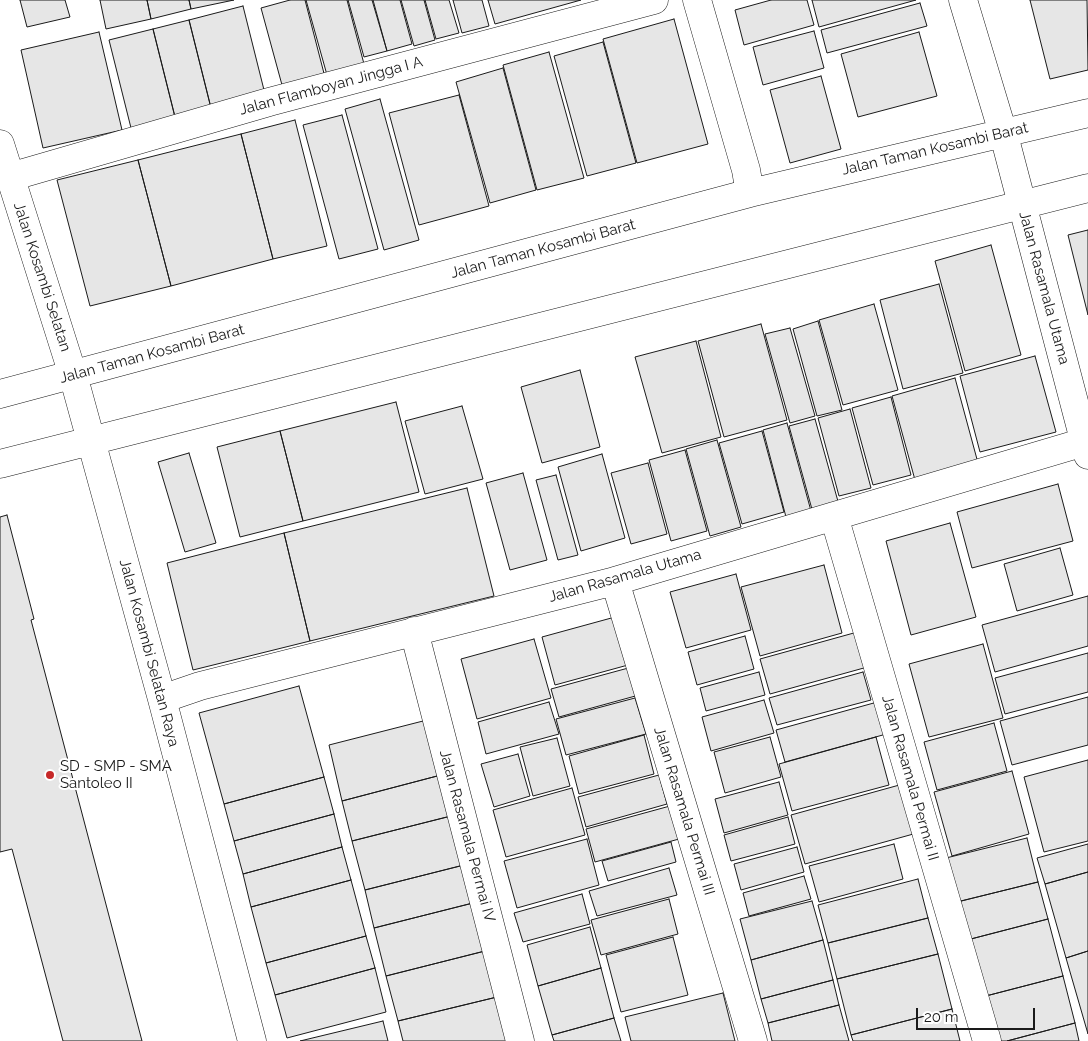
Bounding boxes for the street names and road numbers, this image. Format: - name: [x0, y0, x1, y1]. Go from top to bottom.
- street label: Jalan Flamboyan Jingga I A: [237, 53, 425, 119]
- street label: Jalan Taman Kosambi Barat: [840, 119, 1030, 179]
- street label: Jalan Kosambi Selatan: [9, 200, 75, 354]
- street label: Jalan Rasamala Utama: [1015, 209, 1073, 367]
- street label: Jalan Taman Kosambi Barat: [449, 216, 637, 282]
- street label: Jalan Taman Kosambi Barat: [58, 321, 246, 387]
- street label: Jalan Rasamala Utama: [547, 546, 703, 606]
- street label: Jalan Kosambi Selatan Raya: [115, 557, 183, 749]
- street label: Jalan Rasamala Permai II: [878, 693, 942, 863]
- street label: Jalan Rasamala Permai III: [650, 725, 718, 897]
- street label: Jalan Rasamala Permai IV: [435, 748, 499, 924]

